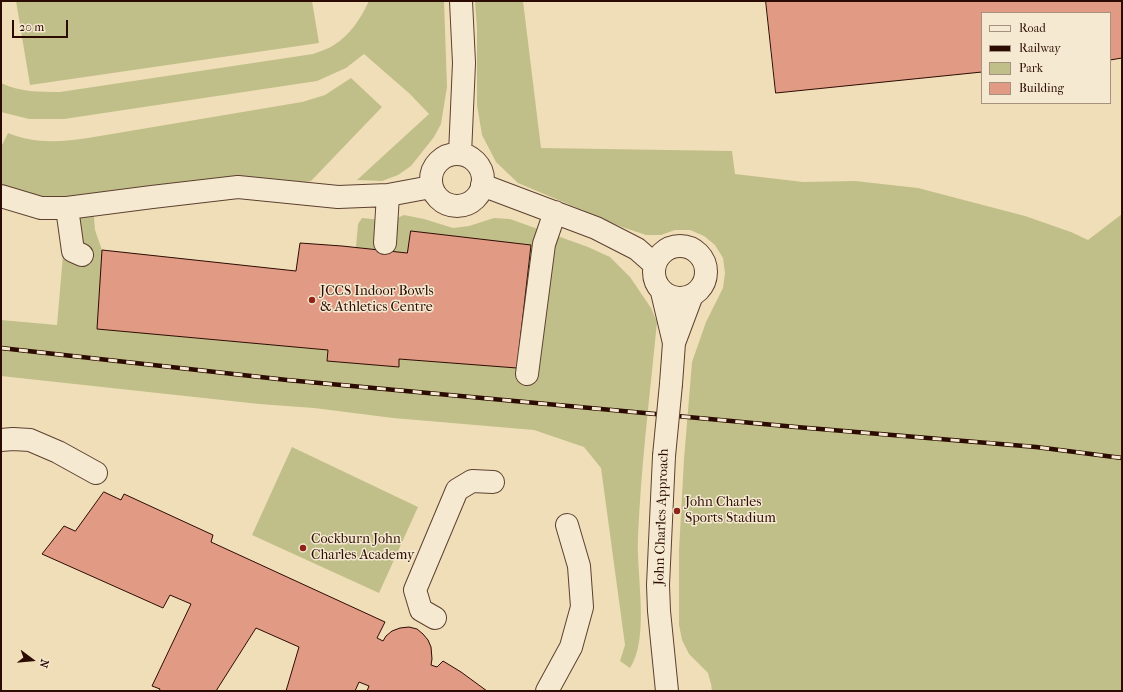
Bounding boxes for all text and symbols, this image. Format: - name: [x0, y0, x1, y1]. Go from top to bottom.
- scale bar: [14, 12, 70, 38]
- legend: [981, 12, 1111, 104]
- text: 20 m: [19, 20, 44, 34]
- text: Road: [1019, 21, 1046, 35]
- text: Railway: [1019, 41, 1061, 55]
- text: Park: [1019, 61, 1043, 75]
- text: Building: [1019, 81, 1064, 95]
- place label: JCCS Indoor Bowls & Athletics Centre: [320, 284, 434, 316]
- marker: JCCS Indoor Bowls & Athletics Centre: [307, 295, 317, 305]
- street label: John Charles Approach: [651, 448, 673, 586]
- place label: John Charles Sports Stadium: [685, 495, 776, 528]
- marker: John Charles Sports Stadium: [672, 506, 682, 516]
- place label: Cockburn John Charles Academy: [311, 532, 414, 564]
- marker: Cockburn John Charles Academy: [298, 543, 308, 553]
- north arrow: [12, 640, 52, 680]
- text: N: [37, 658, 51, 669]

